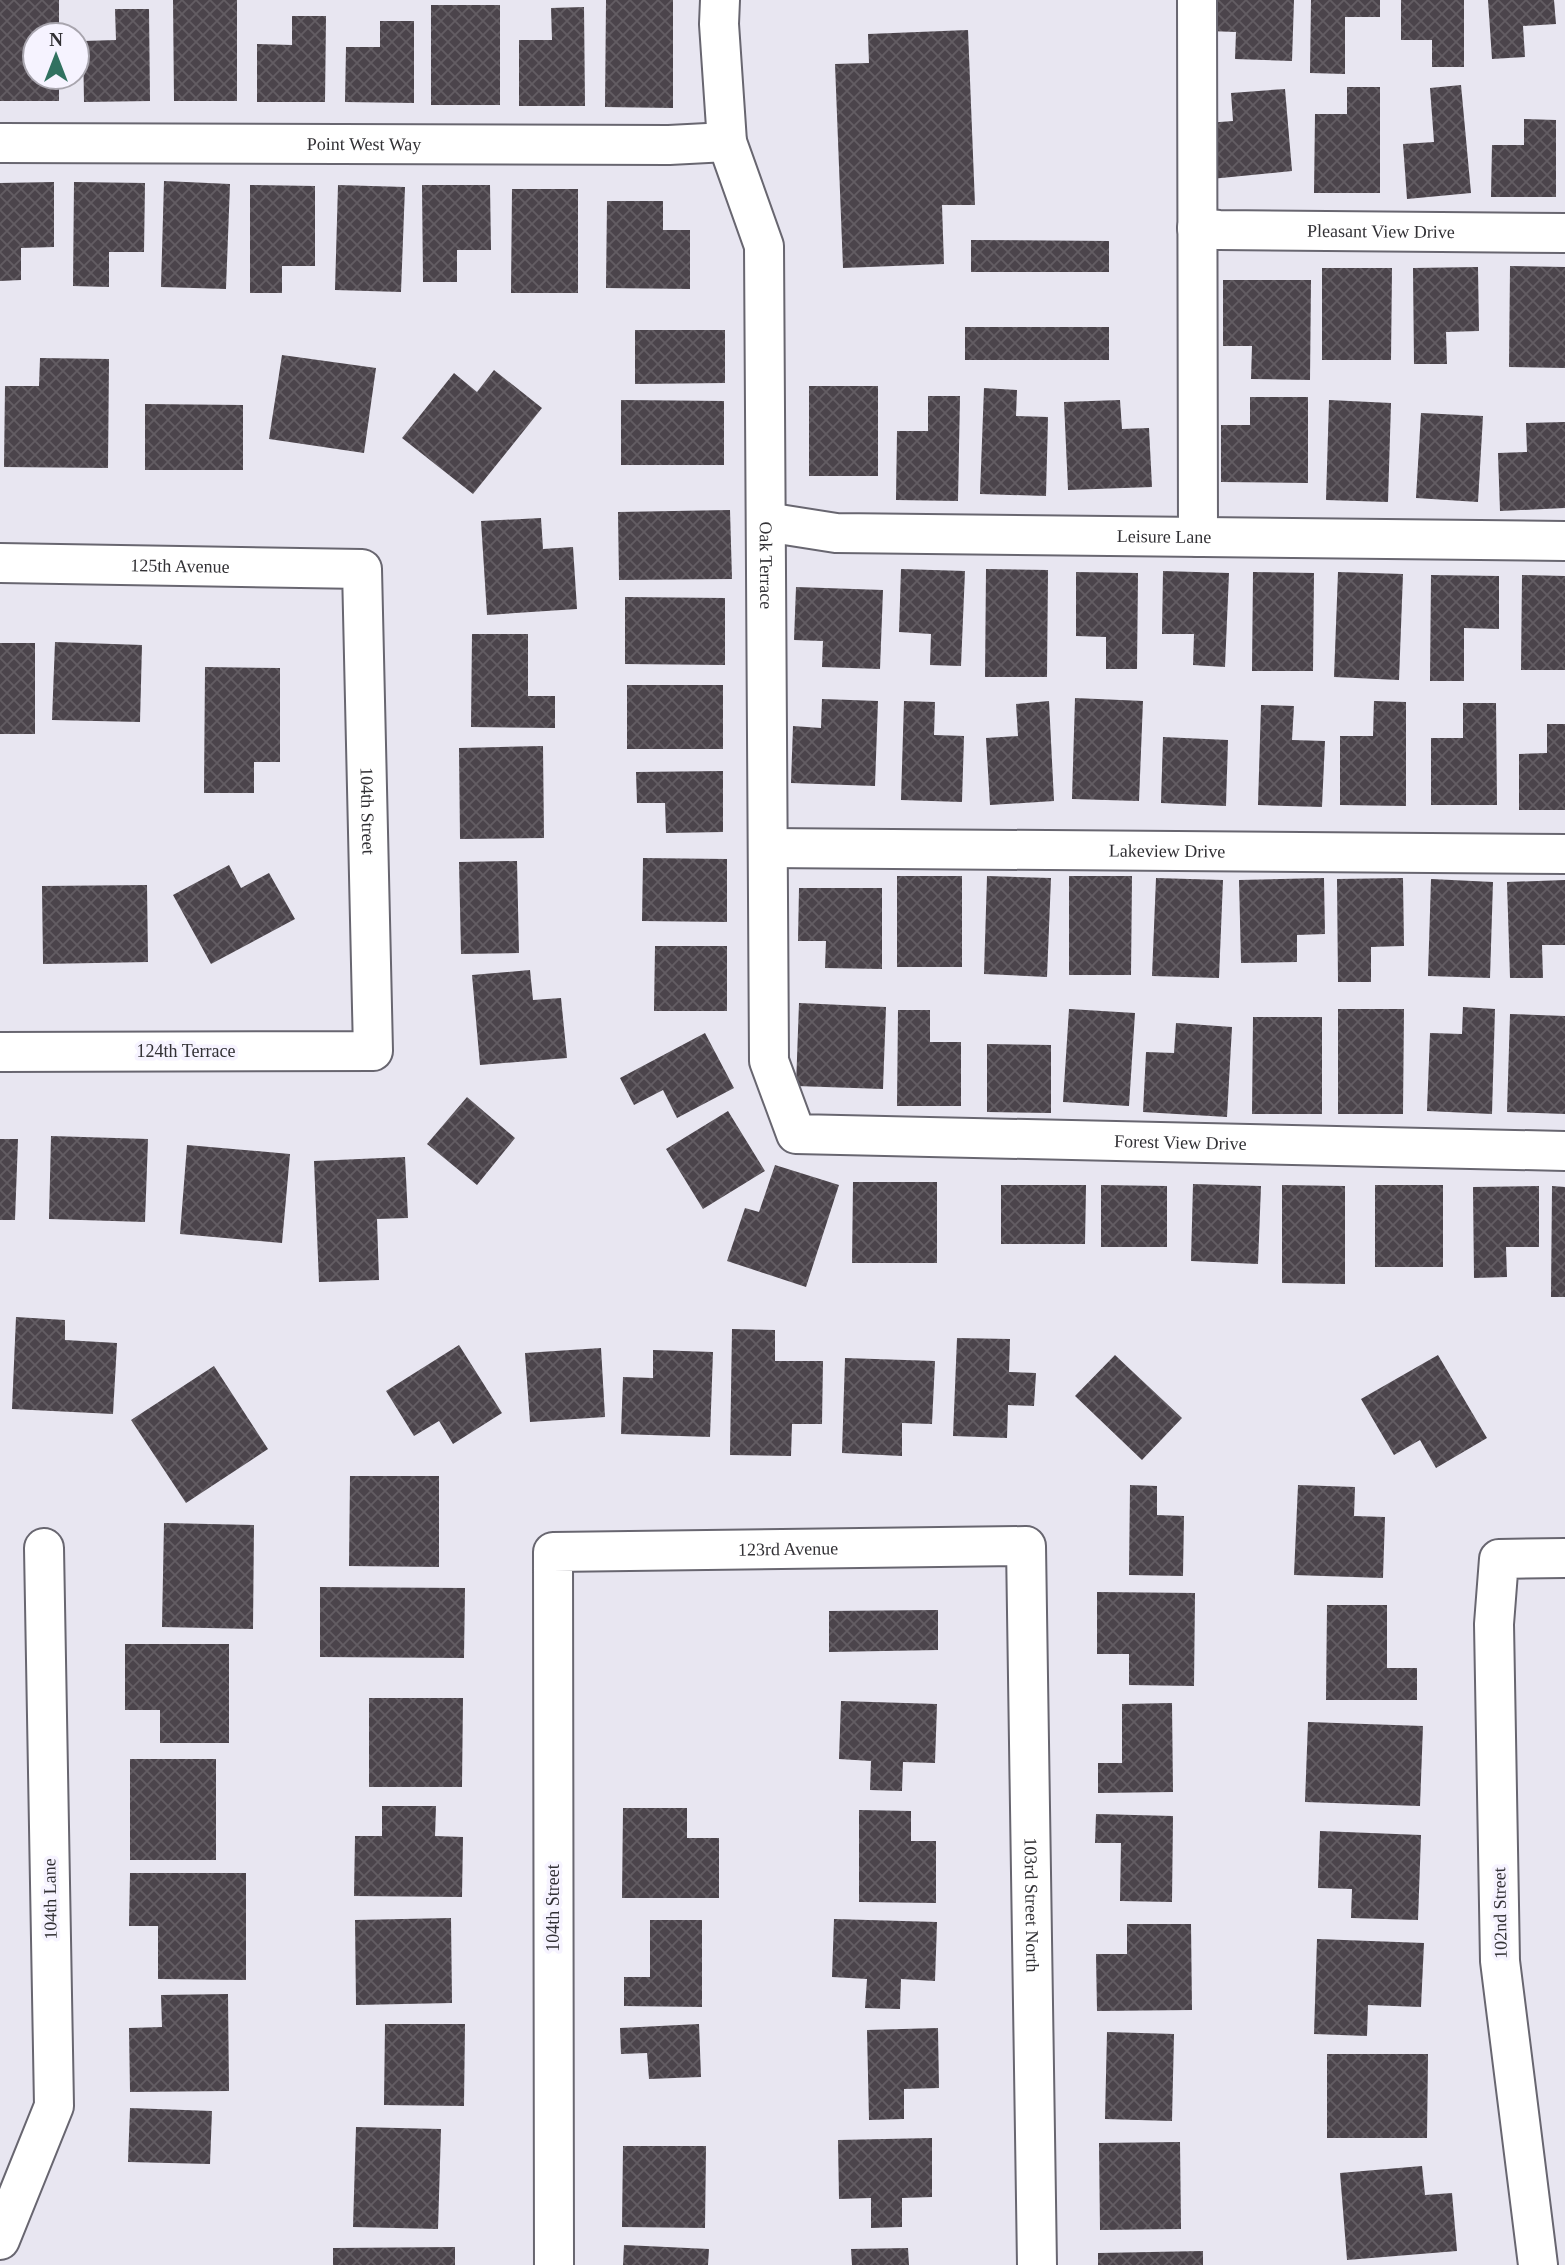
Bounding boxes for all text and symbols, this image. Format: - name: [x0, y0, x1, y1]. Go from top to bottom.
- north arrow: [21, 21, 91, 91]
- text: N: [49, 29, 63, 50]
- street label: Point West Way: [307, 134, 421, 154]
- street label: Pleasant View Drive: [1307, 221, 1455, 242]
- street label: Oak Terrace: [756, 521, 776, 609]
- street label: Leisure Lane: [1117, 526, 1211, 547]
- street label: 125th Avenue: [130, 555, 230, 577]
- street label: 104th Street: [357, 767, 379, 855]
- street label: Lakeview Drive: [1109, 841, 1225, 861]
- street label: 124th Terrace: [137, 1041, 235, 1061]
- street label: Forest View Drive: [1114, 1131, 1247, 1154]
- street label: 123rd Avenue: [738, 1538, 838, 1560]
- street label: 103rd Street North: [1020, 1837, 1043, 1973]
- street label: 104th Lane: [39, 1858, 61, 1940]
- street label: 104th Street: [543, 1864, 563, 1952]
- street label: 102nd Street: [1489, 1867, 1511, 1959]

